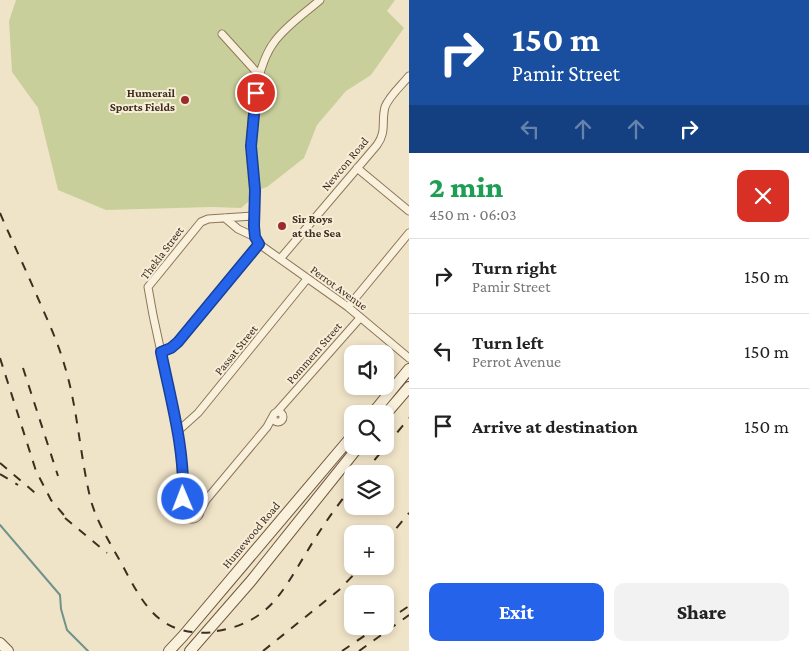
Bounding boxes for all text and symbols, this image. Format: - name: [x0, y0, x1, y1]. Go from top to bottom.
- icon: right: [429, 20, 494, 85]
- text: 150 m: [512, 20, 600, 59]
- text: Pamir Street: [512, 61, 620, 86]
- pin: [235, 72, 277, 114]
- icon: arrive: [242, 79, 270, 107]
- place label: Humerail Sports Fields: [110, 86, 176, 114]
- marker: Humerail Sports Fields: [179, 94, 191, 106]
- icon: left: [516, 115, 544, 143]
- icon: ahead: [569, 115, 597, 143]
- icon: ahead: [622, 115, 650, 143]
- icon: right: [675, 115, 703, 143]
- street label: Newcon Road: [319, 134, 372, 194]
- text: 2 min: [429, 170, 503, 203]
- button: close: [737, 170, 789, 222]
- text: 450 m · 06:03: [429, 206, 517, 223]
- place label: Sir Roys at the Sea: [292, 212, 341, 240]
- marker: Sir Roys at the Sea: [276, 220, 288, 232]
- street label: Thekla Street: [137, 223, 187, 282]
- text: Turn right: [472, 257, 557, 278]
- icon: right: [429, 262, 457, 290]
- street label: Perrot Avenue: [308, 263, 370, 313]
- text: 150 m: [744, 266, 789, 287]
- text: Pamir Street: [472, 278, 550, 295]
- street label: Pommern Street: [283, 318, 345, 387]
- street label: Passat Street: [211, 321, 261, 378]
- text: Turn left: [472, 332, 544, 353]
- icon: left: [429, 337, 457, 365]
- text: 150 m: [744, 341, 789, 362]
- map controls: [344, 345, 394, 635]
- button: sound: [344, 345, 394, 395]
- text: Perrot Avenue: [472, 353, 561, 370]
- button: search: [344, 405, 394, 455]
- icon: arrive: [429, 412, 457, 440]
- text: Arrive at destination: [472, 416, 638, 437]
- text: 150 m: [744, 416, 789, 437]
- button: layers: [344, 465, 394, 515]
- position arrow: [156, 472, 208, 524]
- street label: Humewood Road: [219, 498, 283, 571]
- button: +: [344, 525, 394, 575]
- button: Exit: [429, 583, 604, 641]
- button: Share: [614, 583, 789, 641]
- button: −: [344, 585, 394, 635]

